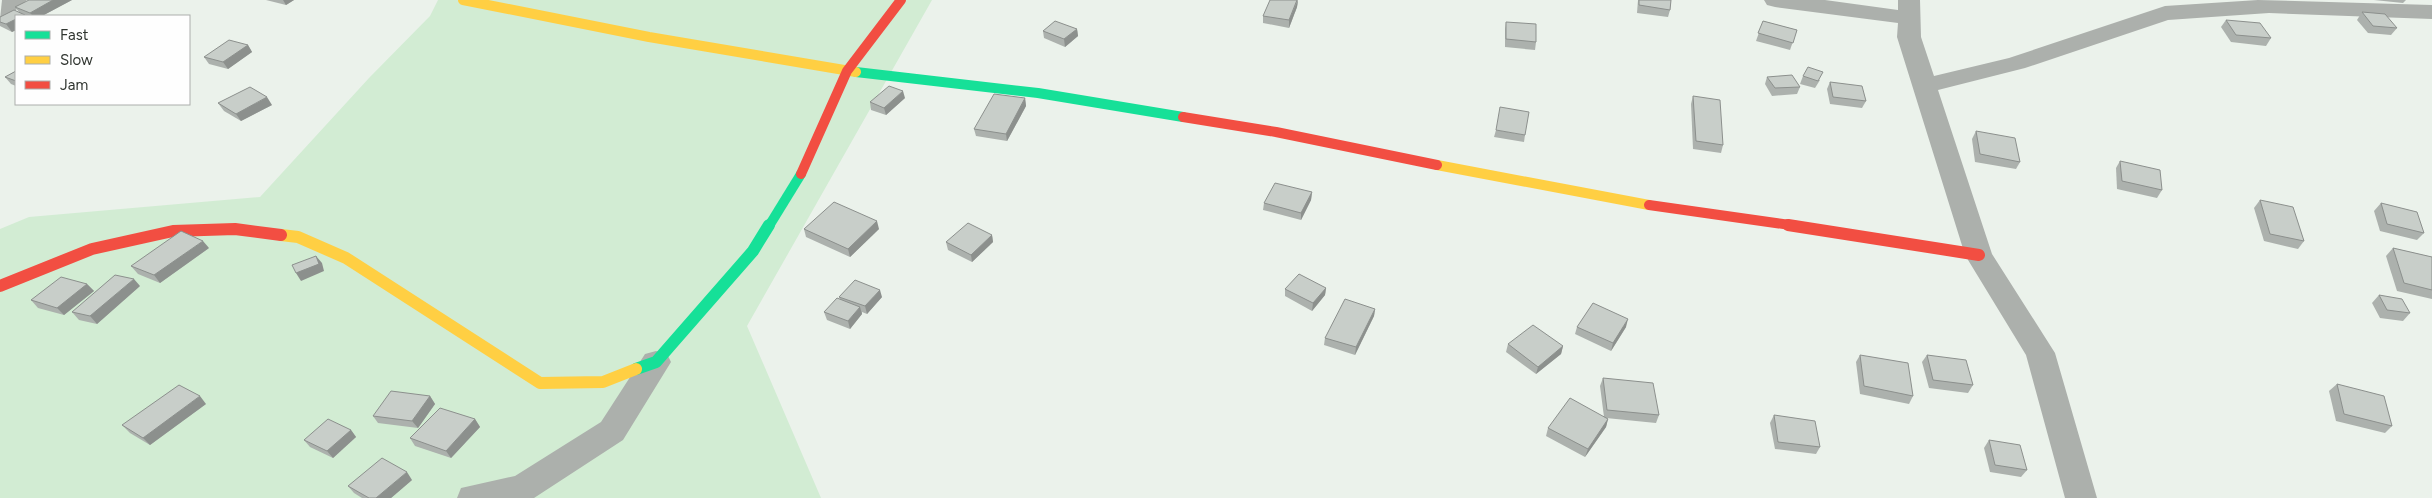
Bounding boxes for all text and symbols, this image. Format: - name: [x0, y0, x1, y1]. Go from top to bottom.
- legend: [15, 15, 190, 105]
- text: Fast: [60, 26, 89, 44]
- text: Slow: [60, 51, 93, 69]
- text: Jam: [60, 76, 88, 94]

